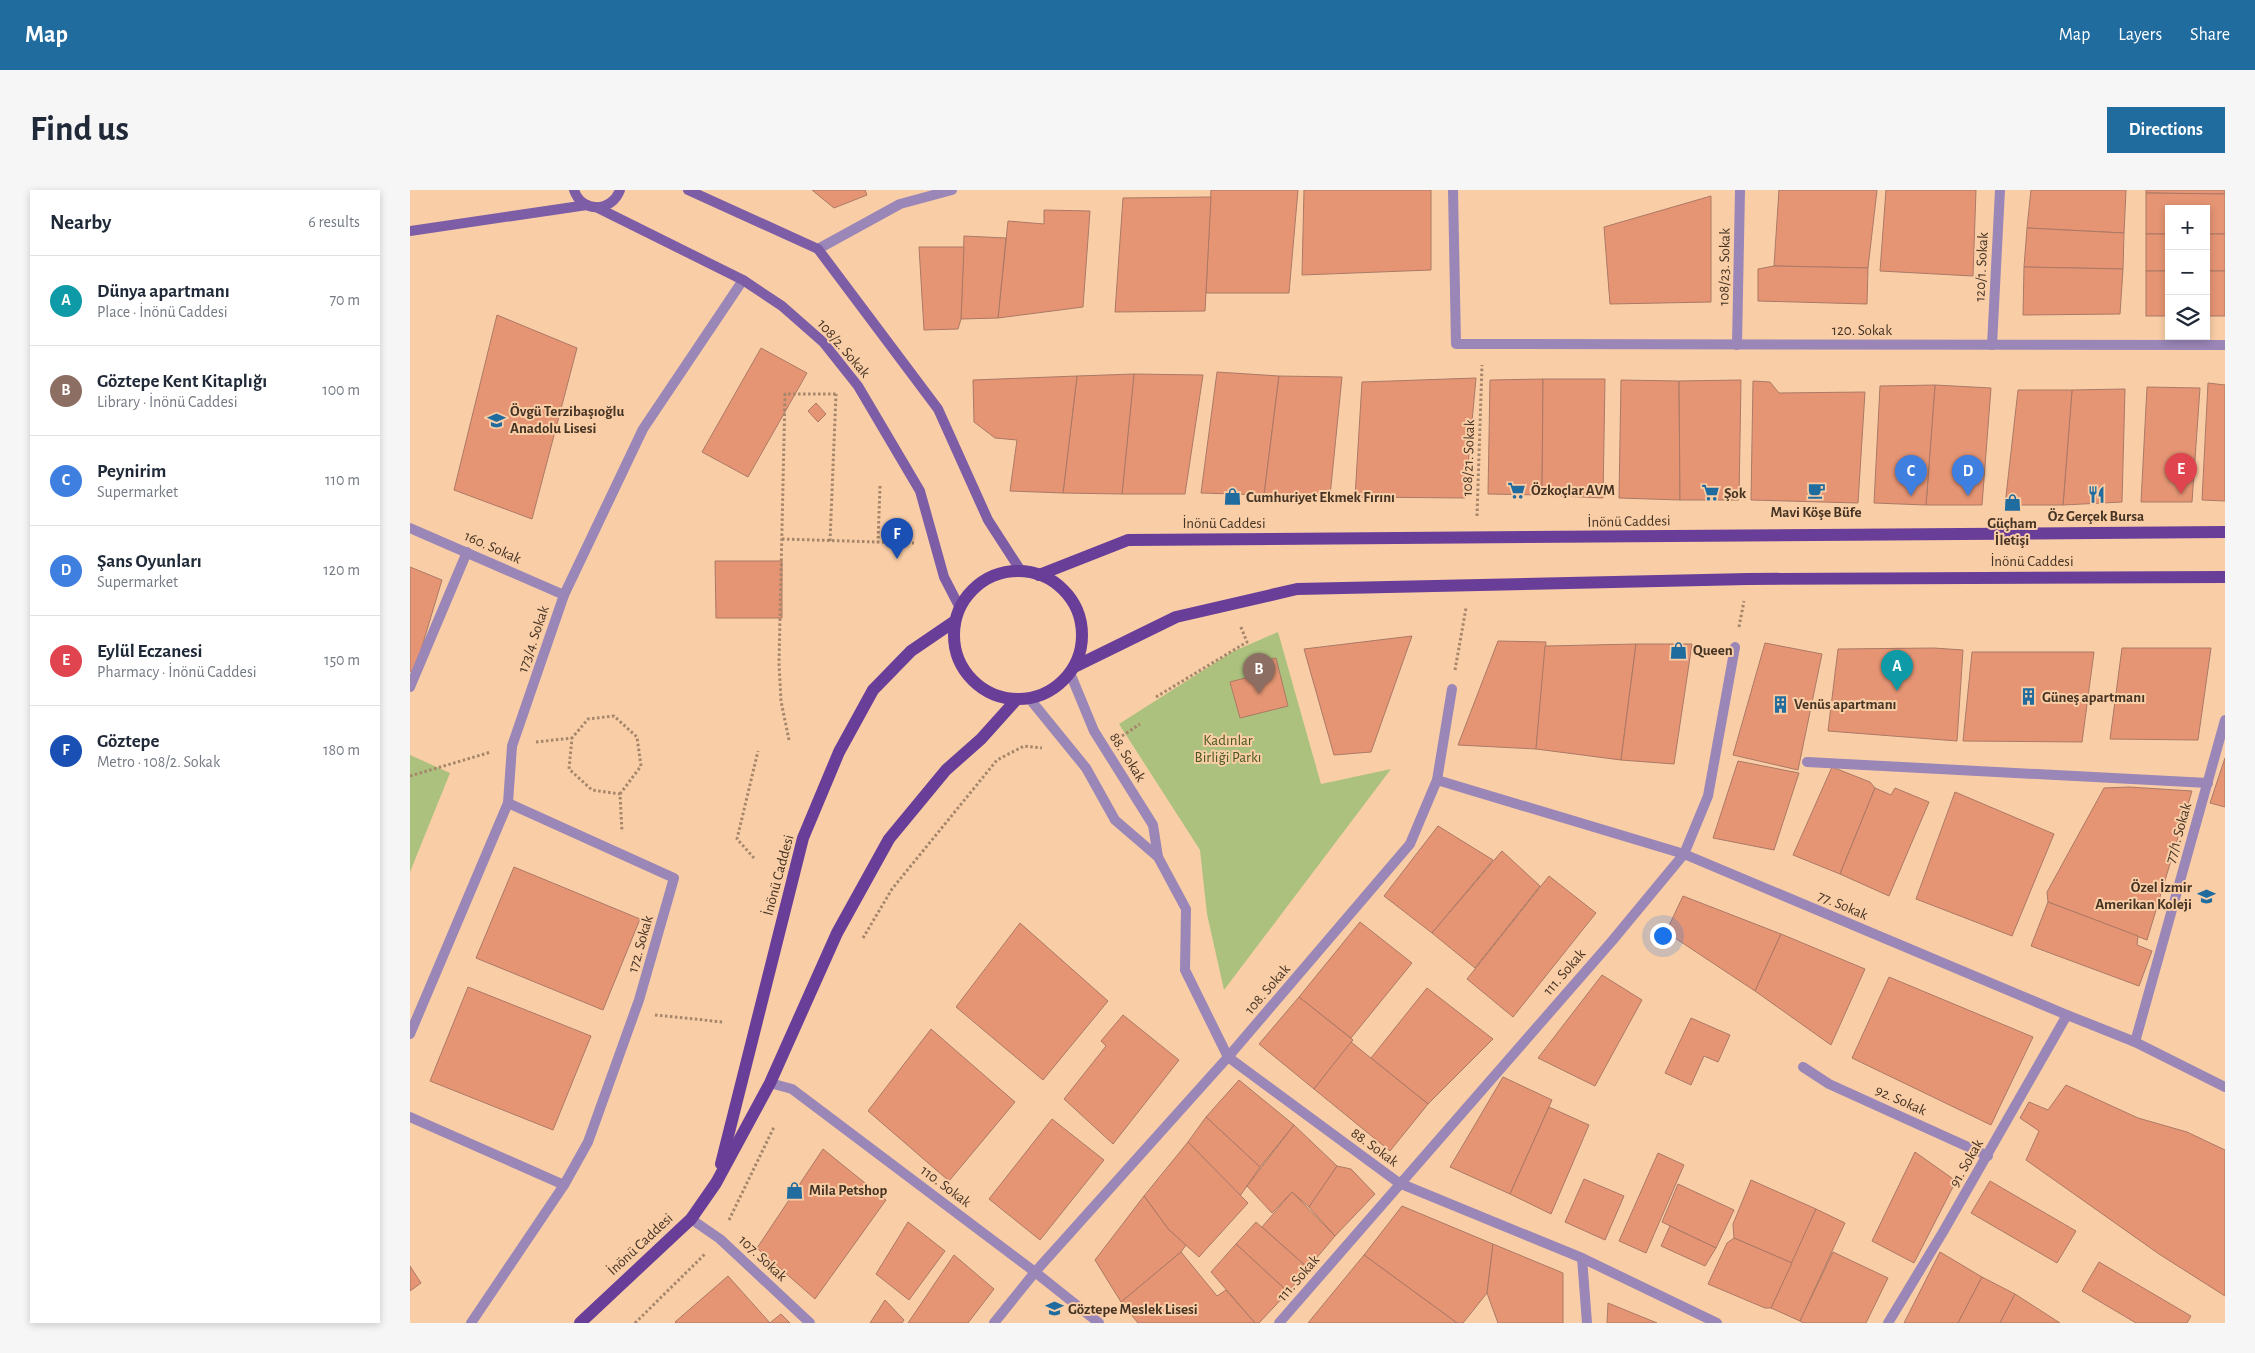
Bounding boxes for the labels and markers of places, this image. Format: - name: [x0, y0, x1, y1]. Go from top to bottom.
- place label: Övgü Terzibaşıoğlu Anadolu Lisesi: [510, 403, 625, 436]
- school or university icon: Övgü Terzibaşıoğlu Anadolu Lisesi: [486, 410, 506, 430]
- pin: E: [2165, 453, 2197, 494]
- pin: C: [1895, 455, 1927, 496]
- pin: D: [1952, 455, 1984, 496]
- supermarket icon: Özkoçlar AVM: [1507, 480, 1527, 500]
- cafe icon: Mavi Köşe Büfe: [1806, 481, 1826, 501]
- place label: Özkoçlar AVM: [1531, 482, 1615, 498]
- supermarket icon: Şok: [1700, 483, 1720, 503]
- restaurant icon: Öz Gerçek Bursa: [2086, 485, 2106, 505]
- place label: Şok: [1724, 486, 1747, 501]
- shop icon: Cumhuriyet Ekmek Fırını: [1222, 487, 1242, 507]
- place label: Cumhuriyet Ekmek Fırını: [1246, 490, 1395, 505]
- shop icon: Güçham İletişi: [2002, 492, 2022, 512]
- place label: Mavi Köşe Büfe: [1771, 505, 1861, 520]
- place label: Öz Gerçek Bursa: [2048, 508, 2144, 524]
- place label: Güçham İletişi: [1987, 516, 2037, 548]
- pin: F: [881, 518, 913, 559]
- shop icon: Queen: [1669, 640, 1689, 660]
- place label: Queen: [1693, 643, 1733, 658]
- pin: A: [1881, 650, 1913, 691]
- pin: B: [1243, 653, 1275, 694]
- building icon: Güneş apartmanı: [2018, 687, 2038, 707]
- place label: Güneş apartmanı: [2042, 690, 2145, 705]
- building icon: Venüs apartmanı: [1770, 694, 1790, 714]
- place label: Venüs apartmanı: [1794, 697, 1897, 712]
- place label: Özel İzmir Amerikan Koleji: [2095, 879, 2193, 912]
- school or university icon: Özel İzmir Amerikan Koleji: [2196, 886, 2216, 906]
- shop icon: Mila Petshop: [785, 1180, 805, 1200]
- place label: Mila Petshop: [809, 1183, 887, 1198]
- school or university icon: Göztepe Meslek Lisesi: [1044, 1299, 1064, 1319]
- place label: Göztepe Meslek Lisesi: [1068, 1302, 1198, 1317]

